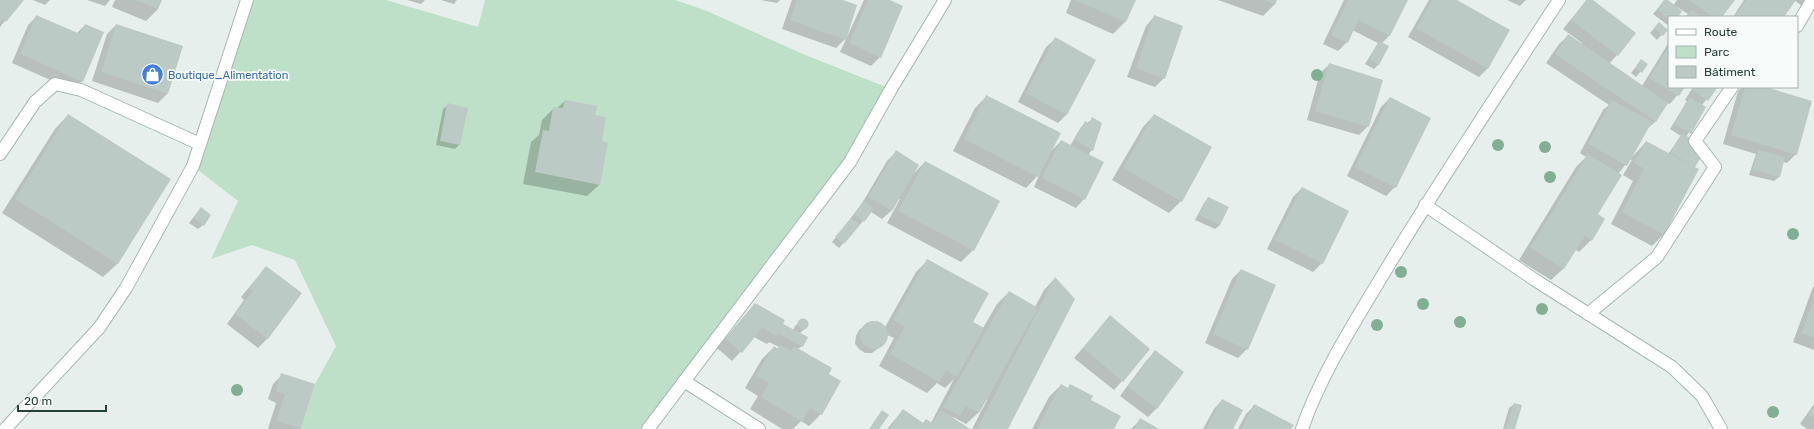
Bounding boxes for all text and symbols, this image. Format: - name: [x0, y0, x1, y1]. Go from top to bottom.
- legend: [1668, 16, 1798, 88]
- text: Route: [1704, 25, 1738, 39]
- text: Parc: [1704, 45, 1730, 59]
- shop icon: Boutique_Alimentation: [140, 62, 166, 88]
- text: Bâtiment: [1704, 65, 1756, 79]
- place label: Boutique_Alimentation: [168, 69, 288, 82]
- scale bar: [18, 387, 106, 413]
- text: 20 m: [24, 394, 52, 408]

